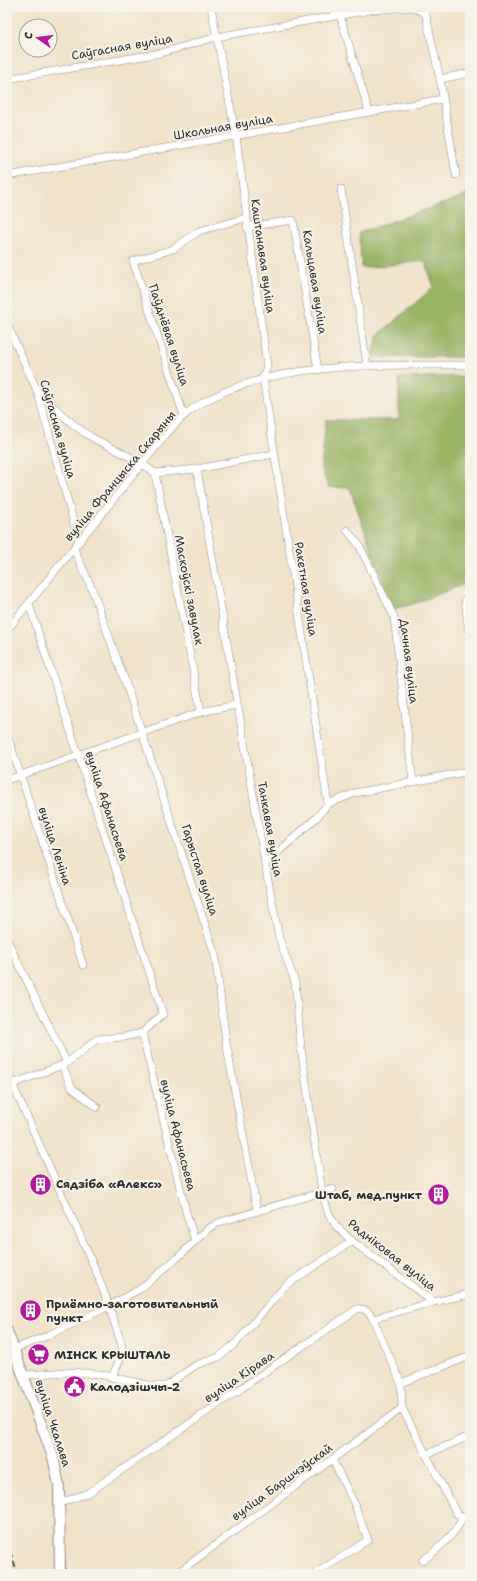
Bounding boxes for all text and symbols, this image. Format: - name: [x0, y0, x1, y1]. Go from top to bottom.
- north arrow: [18, 18, 58, 58]
- text: С: [21, 30, 37, 41]
- street label: Саўгасная вуліца: [70, 30, 174, 64]
- street label: Школьная вуліца: [172, 110, 274, 144]
- street label: Каштанавая вуліца: [247, 198, 279, 315]
- street label: Кальцавая вуліца: [299, 229, 331, 336]
- street label: Паўднёвая вуліца: [145, 282, 193, 388]
- street label: Саўгасная вуліца: [36, 378, 80, 481]
- street label: вуліца Францыска Скарыны: [61, 407, 179, 545]
- street label: Маскоўскі завулак: [170, 534, 208, 647]
- street label: Ракетная вуліца: [291, 541, 321, 638]
- street label: Дачная вуліца: [396, 618, 422, 705]
- street label: вуліца Афанасьева: [82, 749, 132, 863]
- street label: Танкавая вуліца: [254, 780, 286, 878]
- street label: вуліца Леніна: [35, 805, 75, 888]
- street label: Гарыстая вуліца: [178, 822, 222, 918]
- street label: вуліца Афанасьева: [156, 1077, 200, 1193]
- building icon: Сядзіба «Алекс»: [27, 1171, 53, 1197]
- place label: Сядзіба «Алекс»: [56, 1176, 162, 1192]
- building icon: Штаб, мeд.пункт: [425, 1182, 451, 1208]
- place label: Штаб, мeд.пункт: [315, 1187, 423, 1203]
- street label: Радніковая вуліца: [345, 1216, 440, 1295]
- place label: Приёмно-заготовительный пункт: [46, 1296, 219, 1326]
- building icon: Приёмно-заготовительный пункт: [17, 1298, 43, 1324]
- supermarket icon: МІНСК КРЫШТАЛЬ: [25, 1342, 51, 1368]
- place label: МІНСК КРЫШТАЛЬ: [54, 1347, 171, 1363]
- street label: вуліца Кірава: [201, 1347, 278, 1406]
- public building icon: Калодзішчы-2: [62, 1374, 88, 1400]
- street label: вуліца Чкалава: [31, 1377, 75, 1469]
- place label: Калодзішчы-2: [90, 1379, 181, 1395]
- street label: вуліца Баршчэўскай: [228, 1440, 336, 1524]

